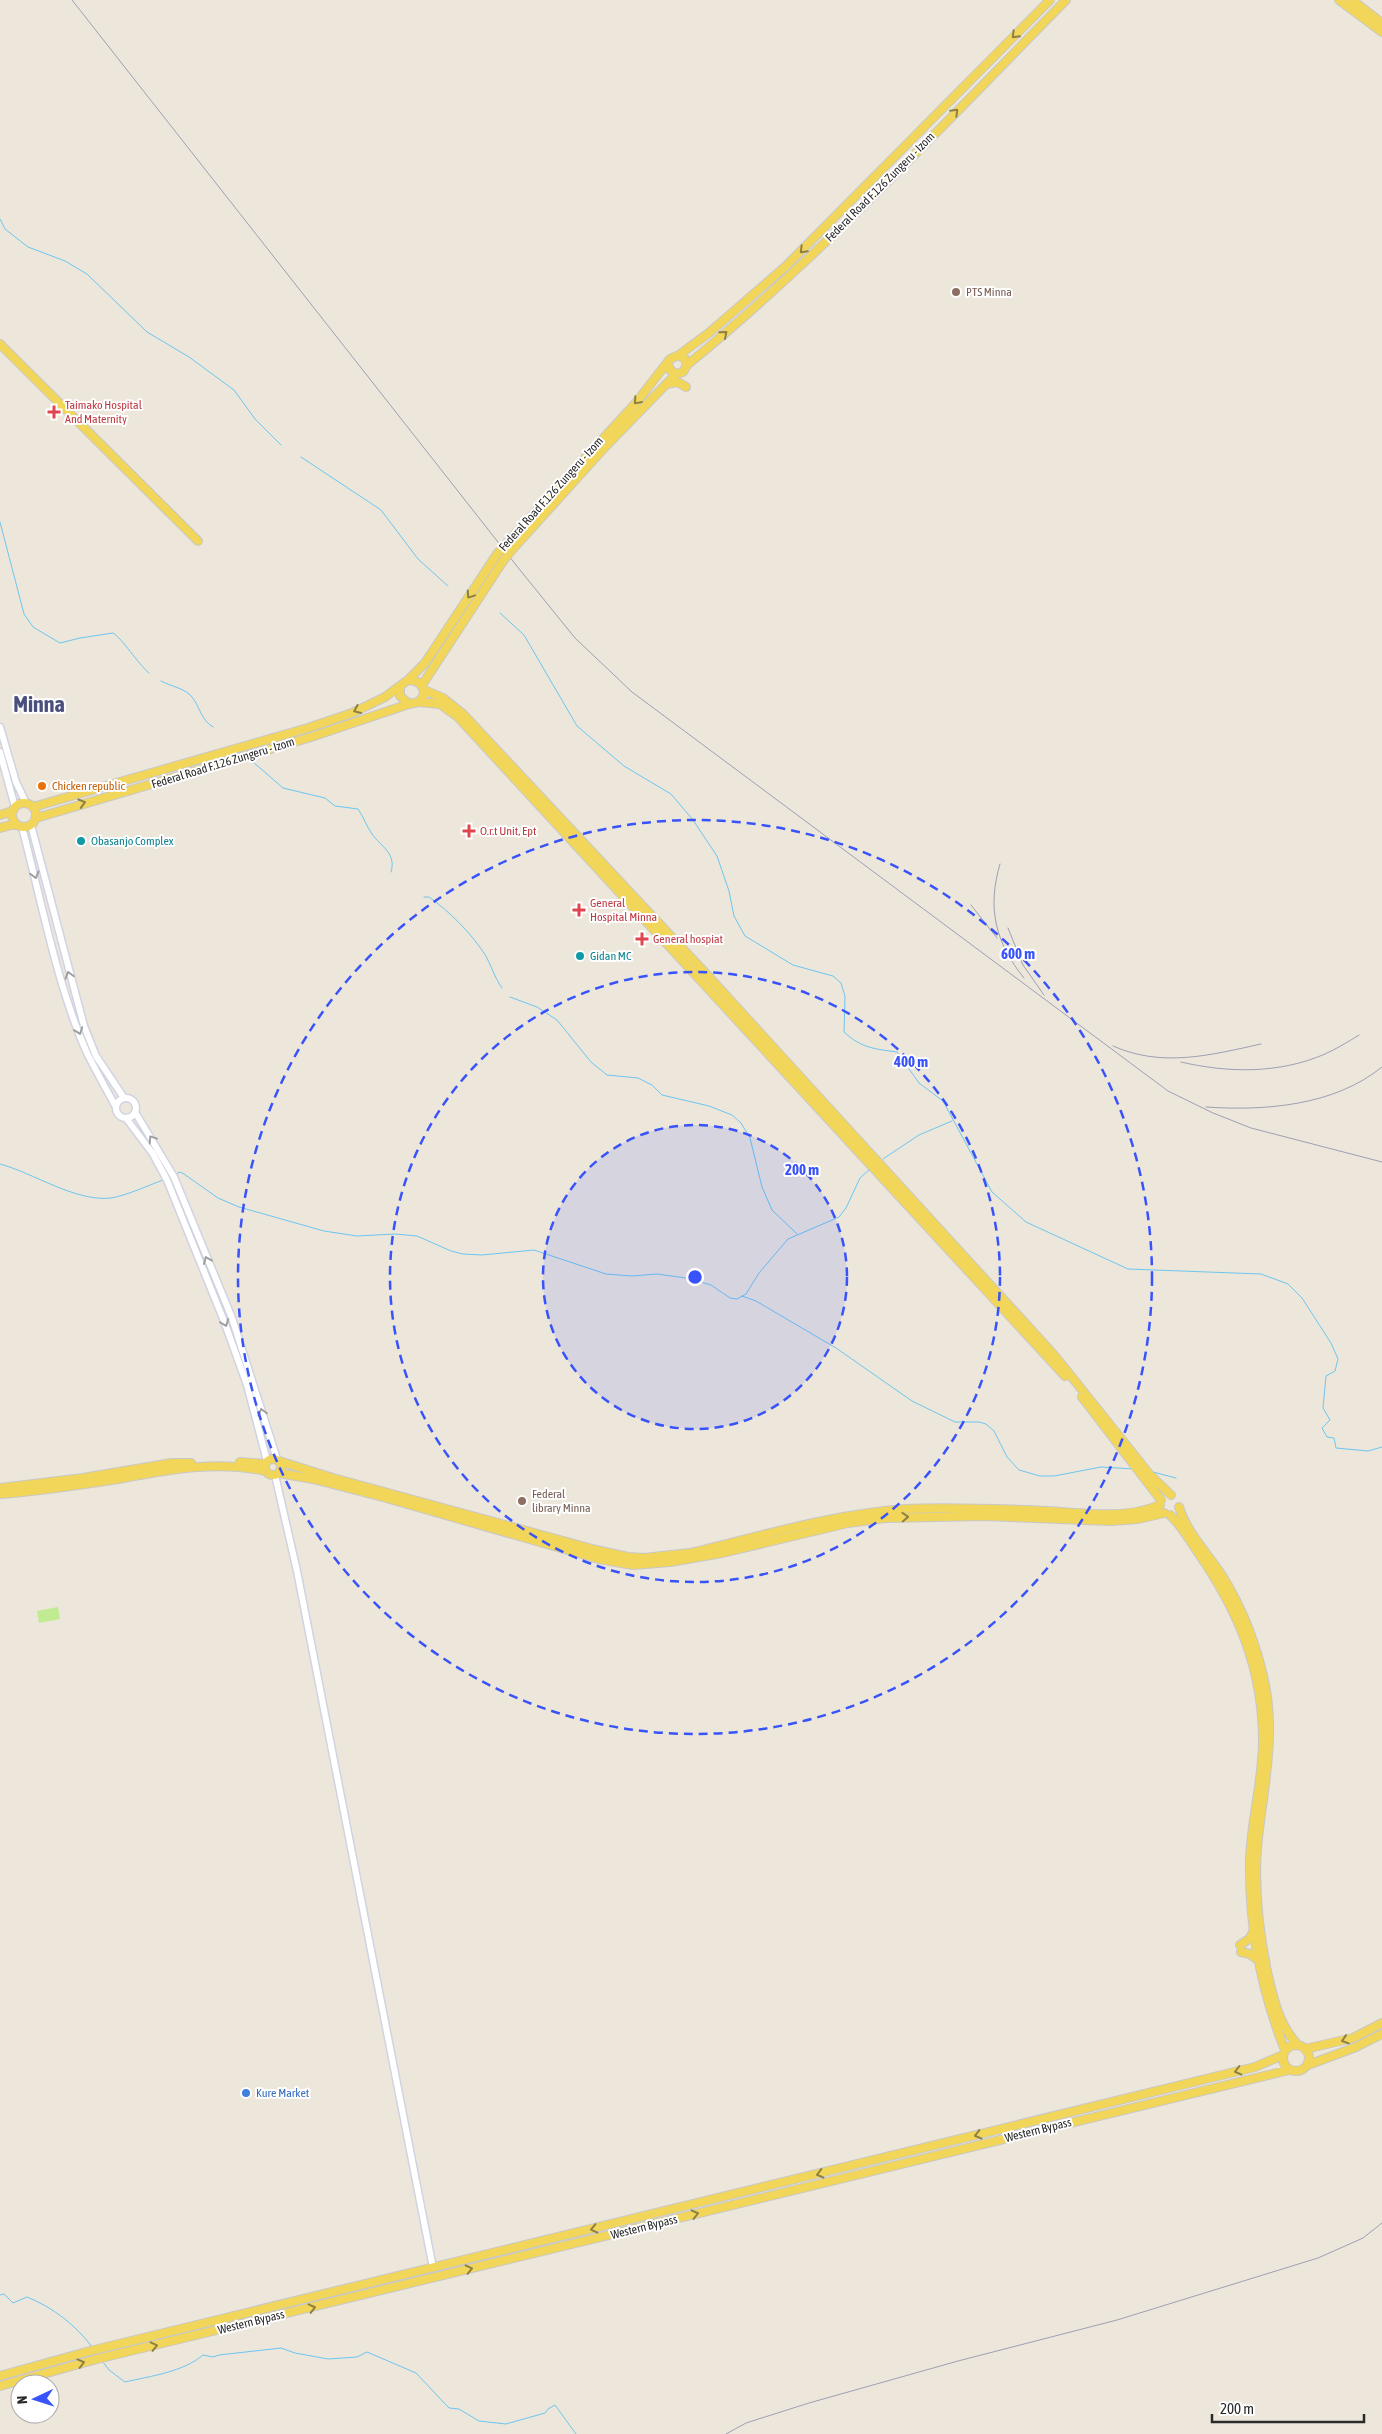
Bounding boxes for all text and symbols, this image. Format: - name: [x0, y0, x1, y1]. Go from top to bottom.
- one-way arrow: [1012, 29, 1021, 38]
- one-way arrow: [949, 109, 958, 118]
- street label: Federal Road F.126 Zungeru - Izom: [822, 129, 938, 245]
- one-way arrow: [799, 244, 808, 253]
- place label: PTS Minna: [966, 285, 1012, 299]
- marker: PTS Minna: [950, 286, 962, 298]
- one-way arrow: [718, 331, 727, 339]
- one-way arrow: [634, 396, 643, 405]
- place label: Taimako Hospital And Maternity: [65, 398, 143, 426]
- marker: Taimako Hospital And Maternity: [47, 405, 61, 419]
- street label: Federal Road F.126 Zungeru - Izom: [496, 434, 606, 554]
- one-way arrow: [467, 589, 476, 599]
- district label: Minna: [13, 691, 65, 717]
- one-way arrow: [353, 704, 362, 715]
- street label: Federal Road F.126 Zungeru - Izom: [150, 735, 296, 791]
- place label: Chicken republic: [52, 779, 125, 793]
- marker: Chicken republic: [36, 780, 48, 792]
- one-way arrow: [78, 799, 86, 809]
- marker: O.r.t Unit, Ept: [462, 824, 476, 838]
- place label: O.r.t Unit, Ept: [480, 824, 537, 838]
- place label: Obasanjo Complex: [91, 834, 174, 848]
- marker: Obasanjo Complex: [75, 835, 87, 847]
- one-way arrow: [29, 870, 39, 878]
- place label: General Hospital Minna: [590, 896, 657, 924]
- marker: General Hospital Minna: [572, 903, 586, 917]
- marker: General hospiat: [635, 932, 649, 946]
- place label: General hospiat: [653, 932, 724, 946]
- text: 600 m: [1001, 945, 1035, 962]
- place label: Gidan MC: [590, 949, 632, 963]
- marker: Gidan MC: [574, 950, 586, 962]
- one-way arrow: [65, 971, 75, 980]
- one-way arrow: [73, 1026, 83, 1035]
- text: 400 m: [893, 1053, 928, 1070]
- one-way arrow: [149, 1135, 158, 1144]
- text: 200 m: [785, 1161, 819, 1178]
- one-way arrow: [203, 1256, 213, 1264]
- centre of rings: [686, 1268, 704, 1286]
- one-way arrow: [218, 1318, 229, 1327]
- one-way arrow: [258, 1409, 268, 1417]
- place label: Federal library Minna: [532, 1487, 591, 1515]
- marker: Federal library Minna: [516, 1495, 528, 1507]
- one-way arrow: [902, 1512, 910, 1523]
- one-way arrow: [1342, 2034, 1350, 2044]
- one-way arrow: [1234, 2066, 1242, 2076]
- place label: Kure Market: [256, 2086, 310, 2100]
- marker: Kure Market: [240, 2087, 252, 2099]
- street label: Western Bypass: [1003, 2115, 1073, 2145]
- one-way arrow: [973, 2129, 982, 2140]
- one-way arrow: [816, 2168, 825, 2179]
- one-way arrow: [691, 2209, 700, 2220]
- street label: Western Bypass: [609, 2212, 679, 2242]
- one-way arrow: [590, 2223, 599, 2234]
- one-way arrow: [465, 2264, 474, 2275]
- one-way arrow: [307, 2303, 316, 2314]
- street label: Western Bypass: [216, 2307, 286, 2337]
- one-way arrow: [149, 2341, 158, 2352]
- one-way arrow: [76, 2359, 84, 2369]
- north arrow: [10, 2374, 60, 2424]
- scale bar: [1212, 2392, 1364, 2424]
- text: N: [14, 2395, 30, 2405]
- text: 200 m: [1220, 2400, 1254, 2417]

